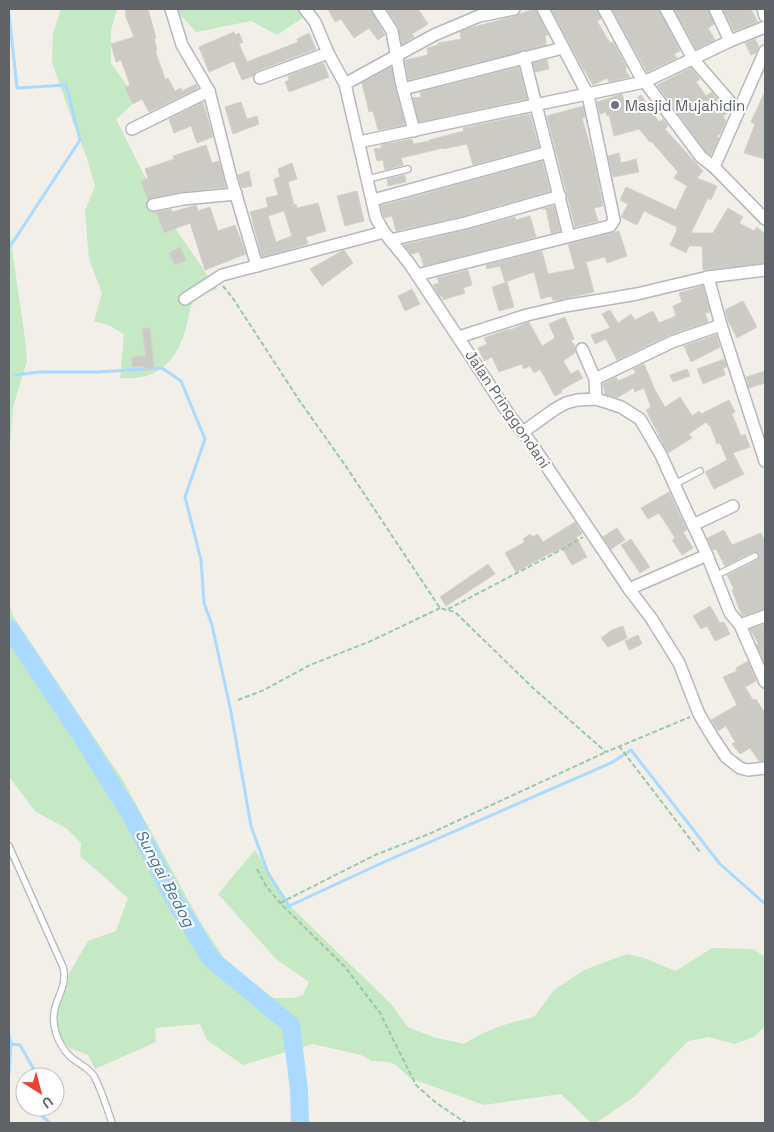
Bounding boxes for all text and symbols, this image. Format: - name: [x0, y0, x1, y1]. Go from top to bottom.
- place label: Masjid Mujahidin: [625, 96, 745, 115]
- marker: Masjid Mujahidin: [609, 99, 621, 111]
- street label: Jalan Pringgondani: [461, 346, 555, 472]
- water label: Sungai Bedog: [131, 826, 200, 931]
- north arrow: [15, 1067, 65, 1117]
- text: U: [39, 1092, 57, 1113]

